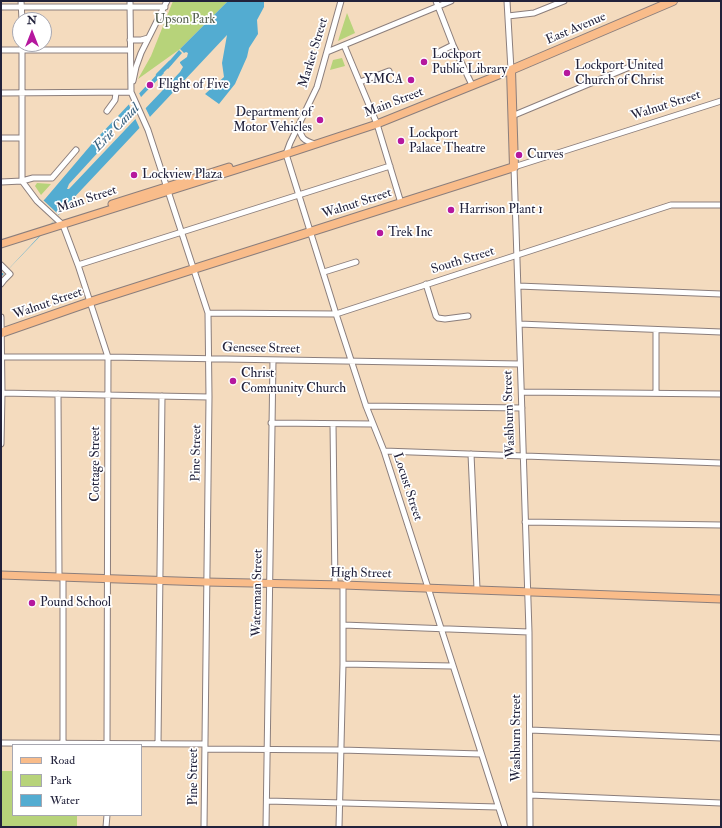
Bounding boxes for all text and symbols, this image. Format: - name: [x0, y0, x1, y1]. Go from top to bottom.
- street label: East Avenue: [544, 9, 608, 49]
- north arrow: [12, 12, 52, 52]
- park label: Upson Park: [155, 12, 215, 28]
- text: N: [27, 14, 37, 27]
- street label: Market Street: [296, 16, 332, 90]
- place label: Lockport Public Library: [432, 47, 507, 78]
- marker: Lockport Public Library: [419, 57, 429, 67]
- place label: Lockport United Church of Christ: [575, 58, 664, 89]
- marker: Lockport United Church of Christ: [562, 68, 572, 78]
- place label: YMCA: [364, 72, 403, 88]
- marker: YMCA: [406, 75, 416, 85]
- place label: Flight of Five: [158, 77, 229, 93]
- marker: Flight of Five: [145, 80, 155, 90]
- street label: Main Street: [362, 85, 426, 121]
- street label: Walnut Street: [629, 87, 703, 125]
- water label: Erie Canal: [90, 101, 144, 155]
- place label: Department of Motor Vehicles: [233, 105, 312, 136]
- marker: Department of Motor Vehicles: [315, 115, 325, 125]
- place label: Lockport Palace Theatre: [409, 126, 485, 157]
- marker: Lockport Palace Theatre: [396, 136, 406, 146]
- place label: Curves: [527, 147, 563, 163]
- marker: Curves: [514, 150, 524, 160]
- place label: Lockview Plaza: [142, 167, 222, 183]
- marker: Lockview Plaza: [129, 170, 139, 180]
- street label: Main Street: [55, 183, 119, 217]
- street label: Walnut Street: [320, 185, 394, 223]
- place label: Harrison Plant 1: [459, 202, 543, 218]
- marker: Harrison Plant 1: [446, 205, 456, 215]
- place label: Trek Inc: [388, 225, 433, 241]
- marker: Trek Inc: [375, 228, 385, 238]
- street label: South Street: [430, 244, 496, 278]
- street label: Walnut Street: [11, 285, 85, 323]
- street label: Genesee Street: [222, 341, 300, 357]
- place label: Christ Community Church: [241, 366, 346, 397]
- street label: Washburn Street: [501, 370, 519, 458]
- marker: Christ Community Church: [228, 376, 238, 386]
- street label: Pine Street: [189, 424, 205, 482]
- street label: Cottage Street: [88, 426, 104, 502]
- street label: Locust Street: [389, 451, 425, 523]
- street label: Waterman Street: [249, 549, 267, 637]
- street label: High Street: [330, 566, 392, 582]
- place label: Pound School: [40, 595, 111, 611]
- marker: Pound School: [27, 598, 37, 608]
- street label: Washburn Street: [509, 694, 525, 782]
- legend: [12, 744, 142, 816]
- street label: Pine Street: [186, 748, 202, 806]
- text: Road: [50, 753, 75, 768]
- text: Park: [50, 773, 72, 788]
- text: Water: [50, 793, 79, 808]

